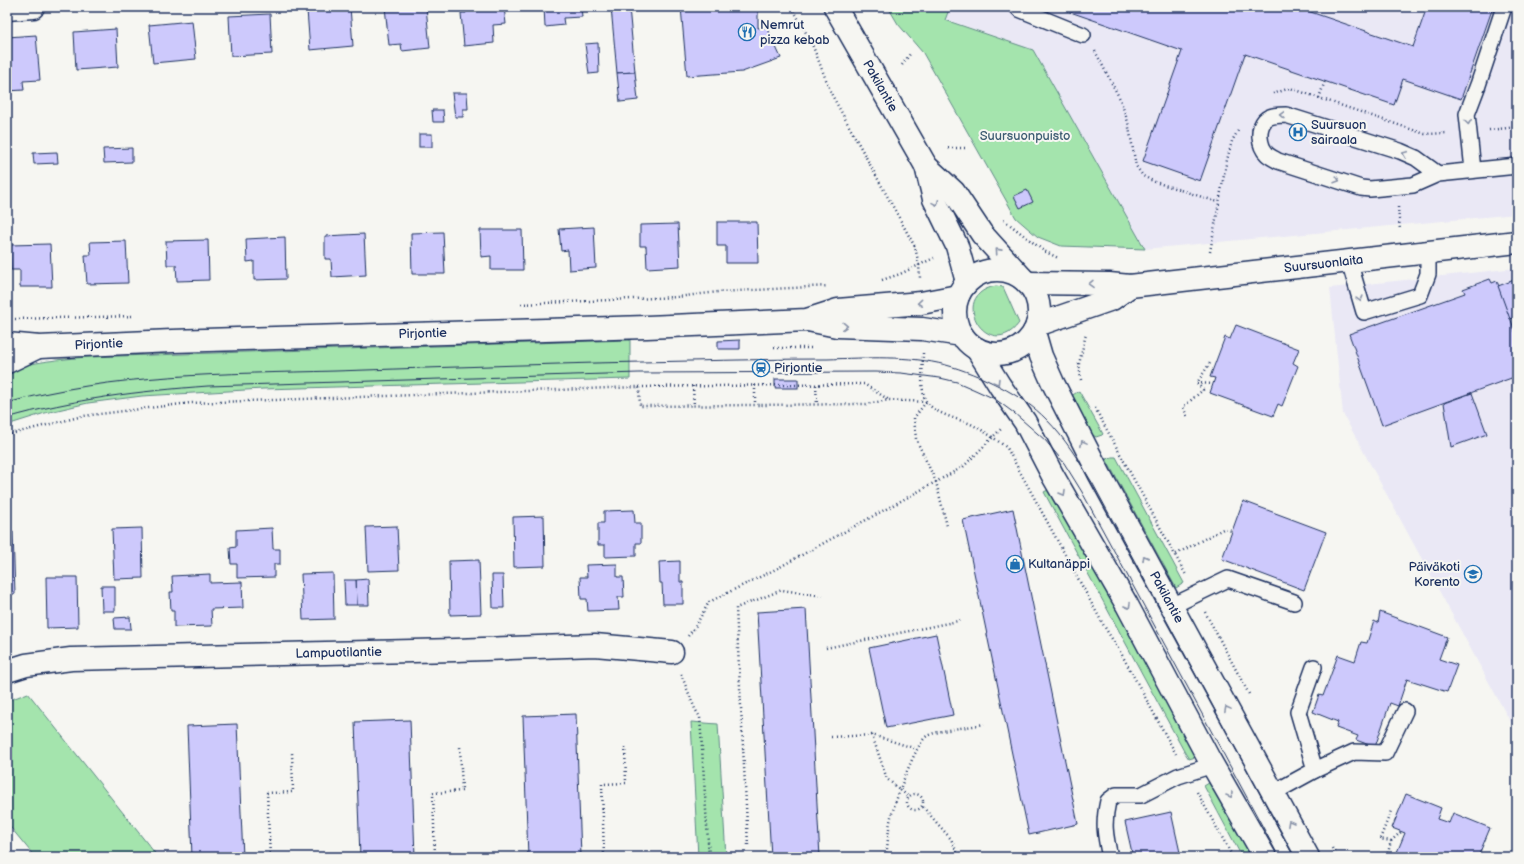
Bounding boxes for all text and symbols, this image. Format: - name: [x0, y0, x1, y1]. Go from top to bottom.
- place label: Nemrut pizza kebab: [760, 17, 830, 48]
- restaurant icon: Nemrut pizza kebab: [737, 22, 757, 42]
- street label: Pakilantie: [859, 57, 901, 115]
- one-way arrow: [1279, 111, 1285, 120]
- place label: Suursuon sairaala: [1311, 117, 1366, 148]
- one-way arrow: [1463, 119, 1472, 125]
- hospital icon: Suursuon sairaala: [1288, 122, 1308, 142]
- park label: Suursuonpuisto: [980, 128, 1070, 144]
- one-way arrow: [1402, 150, 1409, 158]
- one-way arrow: [1333, 175, 1340, 184]
- one-way arrow: [931, 199, 939, 207]
- one-way arrow: [995, 248, 1002, 256]
- street label: Suursuonlaita: [1283, 252, 1364, 276]
- one-way arrow: [1088, 280, 1094, 288]
- one-way arrow: [1355, 295, 1364, 302]
- one-way arrow: [917, 299, 923, 308]
- one-way arrow: [842, 322, 848, 331]
- street label: Pirjontie: [398, 325, 447, 342]
- street label: Pirjontie: [74, 335, 124, 353]
- station icon: Pirjontie: [751, 358, 771, 378]
- place label: Pirjontie: [774, 360, 823, 376]
- one-way arrow: [993, 378, 1000, 385]
- one-way arrow: [1081, 440, 1088, 447]
- one-way arrow: [1059, 489, 1066, 496]
- shop icon: Kultanäppi: [1005, 554, 1025, 574]
- one-way arrow: [1143, 554, 1150, 562]
- place label: Kultanäppi: [1028, 556, 1090, 572]
- place label: Päiväkoti Korento: [1409, 559, 1460, 590]
- school or university icon: Päiväkoti Korento: [1463, 564, 1483, 584]
- street label: Pakilantie: [1146, 568, 1187, 626]
- one-way arrow: [1123, 602, 1130, 610]
- street label: Lampuotilantie: [295, 644, 382, 662]
- one-way arrow: [1225, 706, 1232, 713]
- one-way arrow: [1225, 790, 1232, 798]
- one-way arrow: [1287, 820, 1294, 827]

